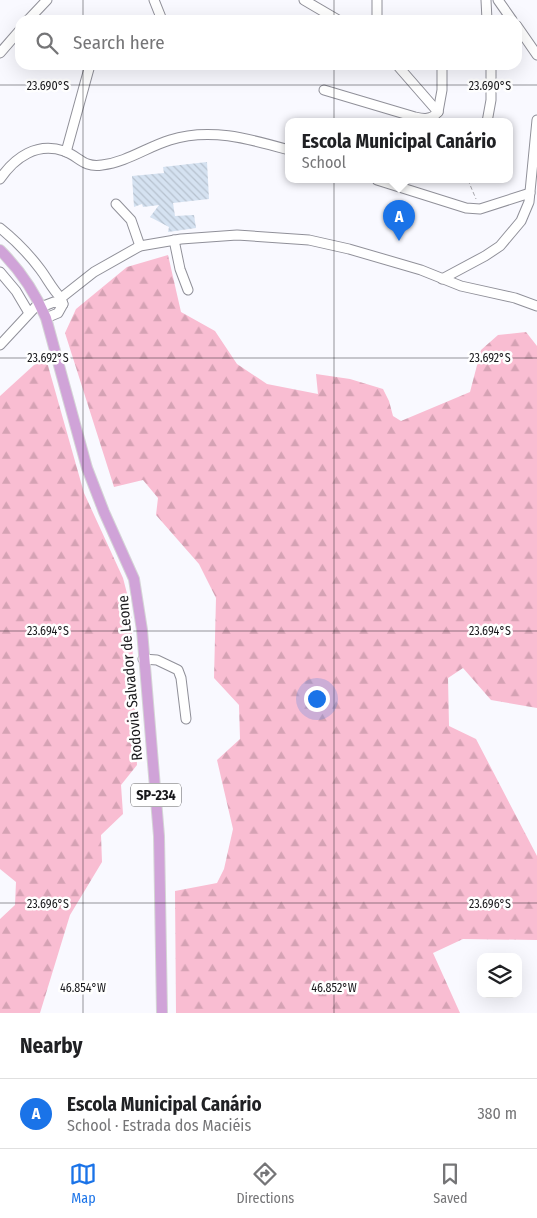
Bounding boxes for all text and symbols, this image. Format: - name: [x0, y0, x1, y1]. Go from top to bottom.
- search box: [15, 15, 522, 70]
- icon: search: [33, 29, 61, 57]
- text: Search here: [73, 31, 165, 54]
- text: 23.690°S: [27, 79, 69, 93]
- text: 23.690°S: [469, 79, 511, 93]
- popup: [285, 118, 513, 183]
- text: Escola Municipal Canário: [302, 130, 496, 153]
- text: School: [302, 153, 346, 172]
- pin: A: [383, 200, 415, 241]
- text: 23.692°S: [27, 351, 69, 365]
- text: 23.692°S: [469, 351, 511, 365]
- street label: Rodovia Salvador de Leone: [114, 595, 146, 761]
- text: 23.694°S: [27, 624, 69, 638]
- text: 23.694°S: [469, 624, 511, 638]
- your location: [304, 686, 330, 712]
- road number: SP-234: [131, 784, 181, 806]
- text: 23.696°S: [27, 897, 69, 911]
- text: 23.696°S: [469, 897, 511, 911]
- map controls: [477, 953, 522, 998]
- button: layers: [477, 953, 522, 998]
- text: 46.854°W: [60, 981, 106, 995]
- text: 46.852°W: [311, 981, 357, 995]
- text: Nearby: [20, 1033, 82, 1059]
- text: Escola Municipal Canário: [67, 1093, 262, 1116]
- text: A: [32, 1104, 40, 1123]
- text: 380 m: [477, 1104, 517, 1123]
- text: School · Estrada dos Maciéis: [67, 1116, 251, 1135]
- tab: Map: [69, 1160, 97, 1207]
- tab: Directions: [236, 1160, 294, 1207]
- tab: Saved: [433, 1160, 468, 1207]

